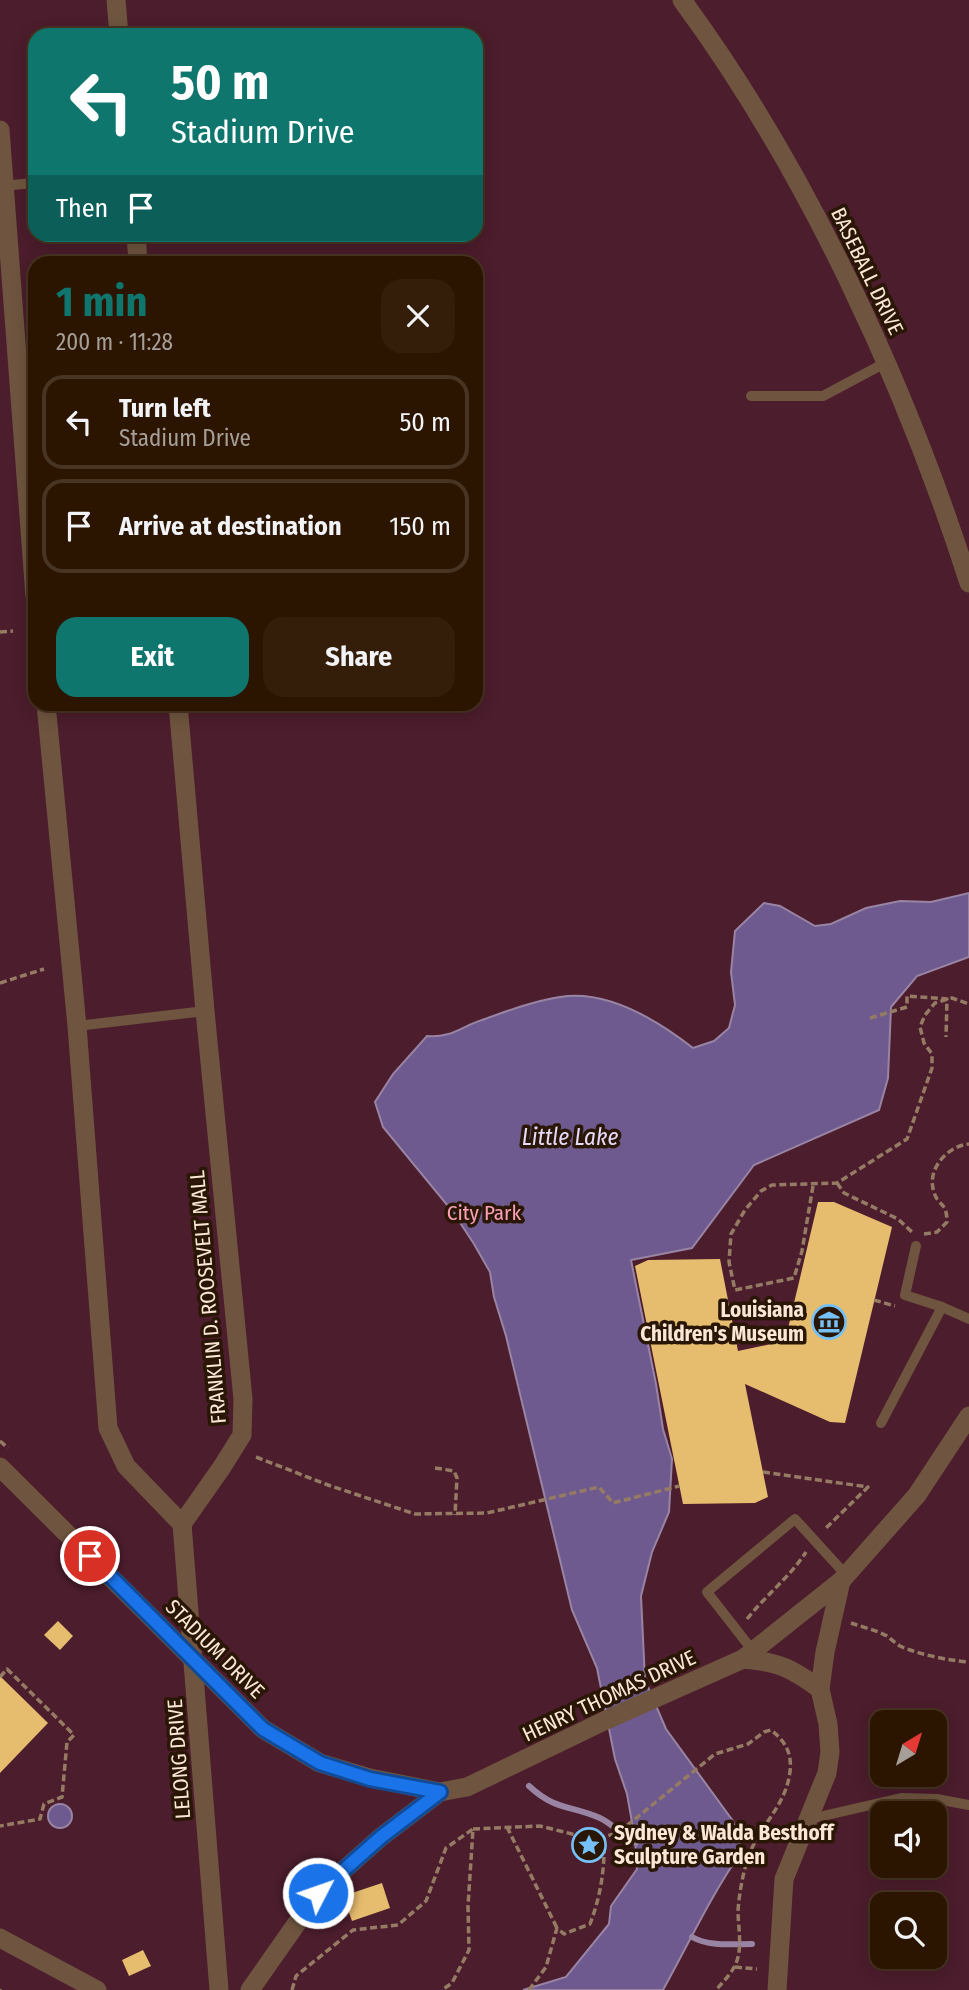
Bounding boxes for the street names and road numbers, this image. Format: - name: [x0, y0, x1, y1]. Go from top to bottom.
- street label: BASEBALL DRIVE: [825, 203, 909, 339]
- street label: FRANKLIN D. ROOSEVELT MALL: [184, 1168, 232, 1425]
- street label: STADIUM DRIVE: [160, 1594, 270, 1704]
- street label: HENRY THOMAS DRIVE: [518, 1644, 700, 1748]
- street label: LELONG DRIVE: [162, 1698, 196, 1820]

